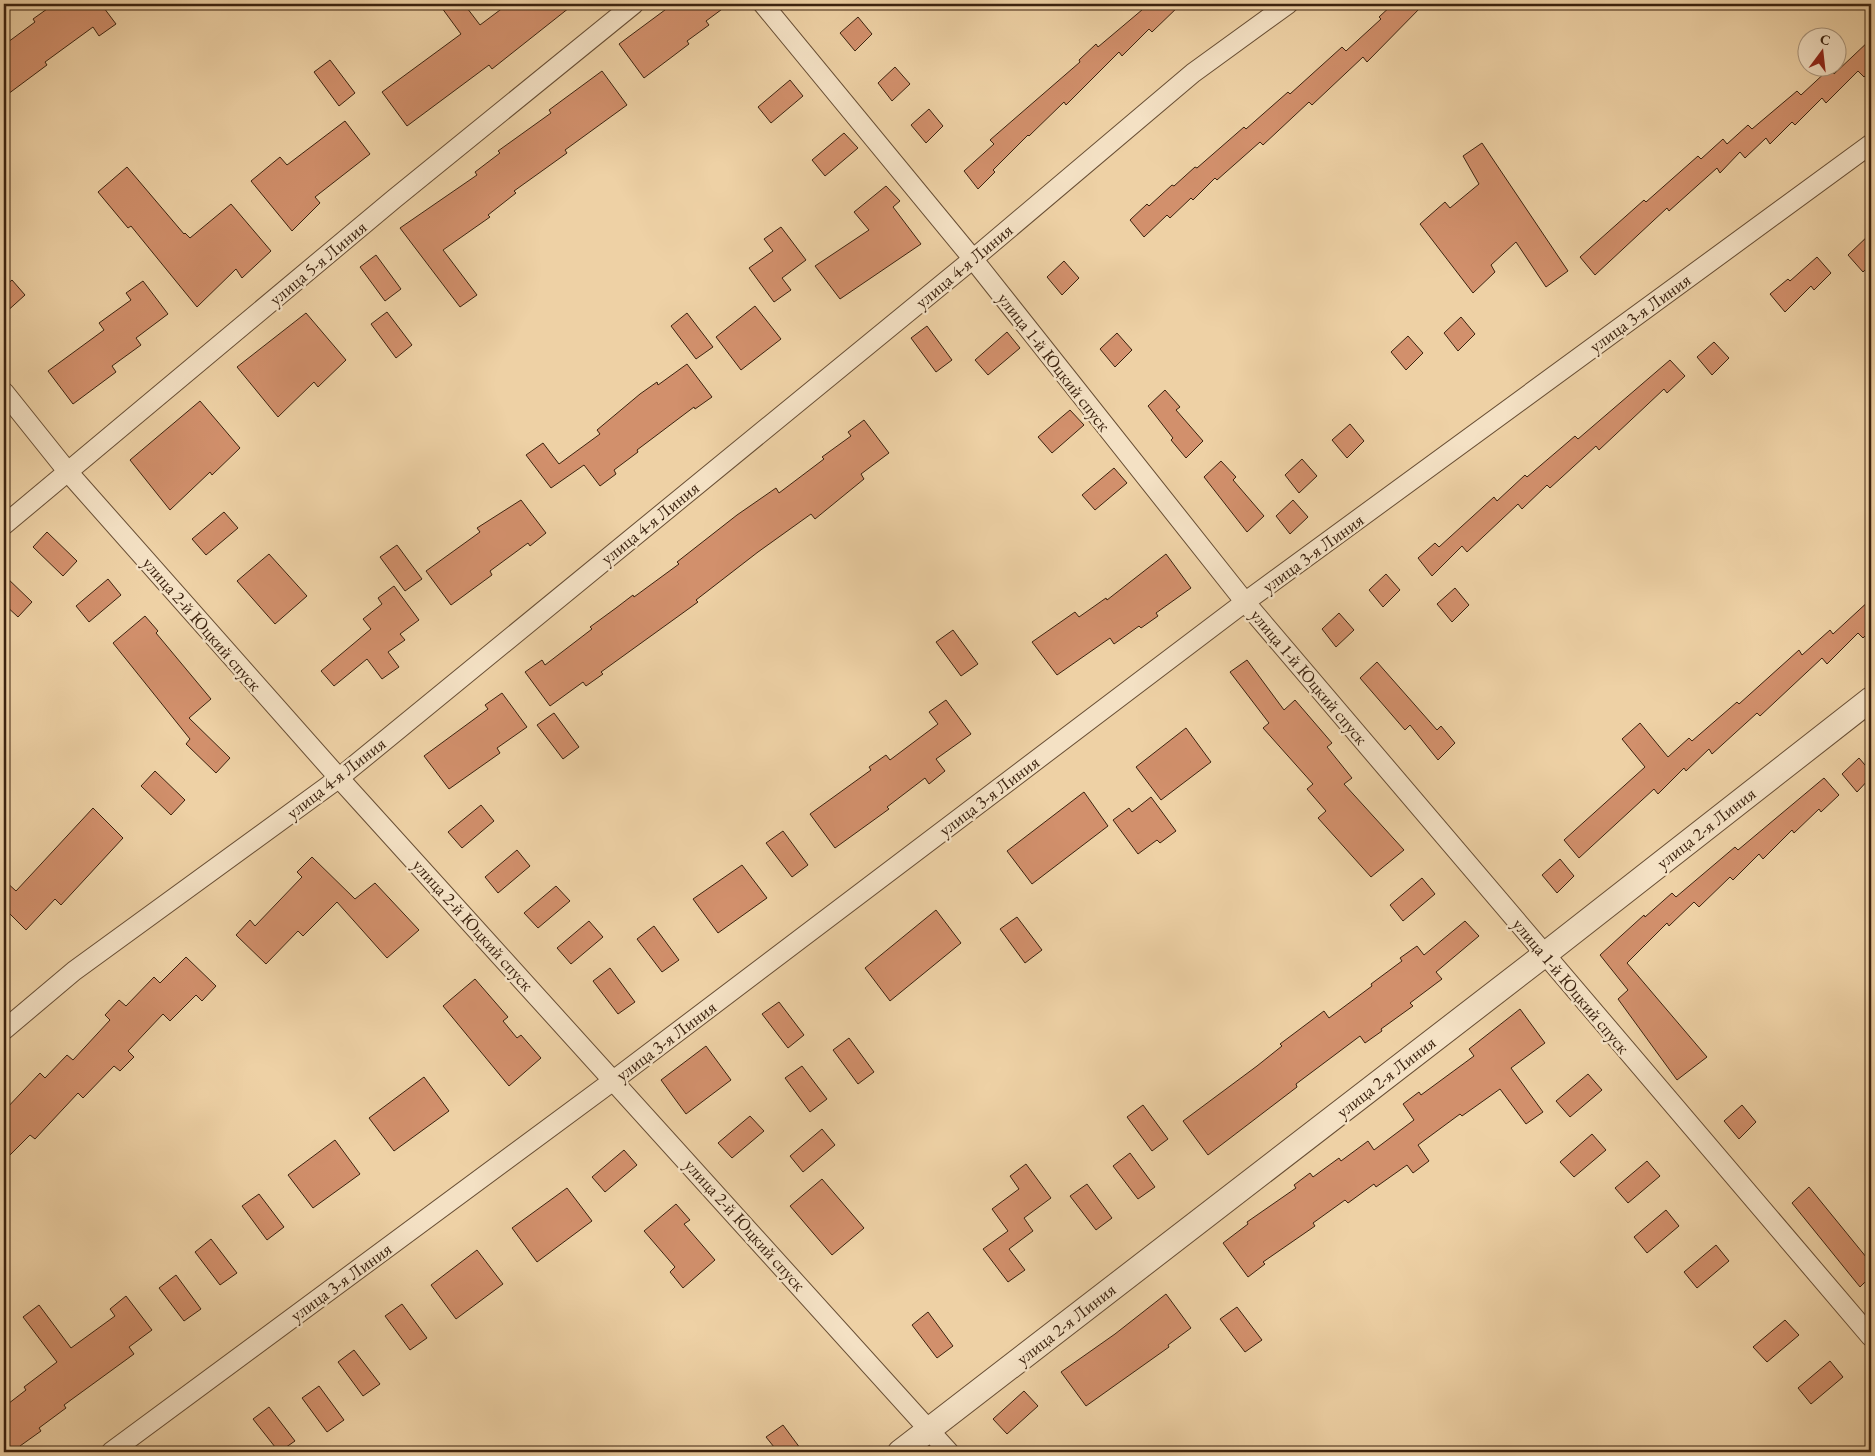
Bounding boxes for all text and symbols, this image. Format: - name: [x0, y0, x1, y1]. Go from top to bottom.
- north arrow: [1798, 28, 1848, 78]
- text: С: [1818, 29, 1833, 49]
- street label: улица 5-я Линия: [264, 215, 371, 310]
- street label: улица 4-я Линия: [910, 218, 1017, 313]
- street label: улица 3-я Линия: [1584, 268, 1695, 357]
- street label: улица 1-й Юцкий спуск: [993, 287, 1116, 436]
- street label: улица 4-я Линия: [596, 476, 704, 569]
- street label: улица 3-я Линия: [1257, 508, 1368, 597]
- street label: улица 2-й Юцкий спуск: [138, 552, 267, 696]
- street label: улица 1-й Юцкий спуск: [1246, 604, 1373, 750]
- street label: улица 4-я Линия: [281, 732, 390, 824]
- street label: улица 3-я Линия: [934, 750, 1044, 841]
- street label: улица 2-я Линия: [1651, 782, 1760, 874]
- street label: улица 2-й Юцкий спуск: [408, 854, 539, 996]
- street label: улица 1-й Юцкий спуск: [1508, 913, 1635, 1059]
- street label: улица 3-я Линия: [611, 995, 721, 1086]
- street label: улица 2-я Линия: [1331, 1031, 1440, 1123]
- street label: улица 2-й Юцкий спуск: [680, 1154, 811, 1296]
- street label: улица 3-я Линия: [285, 1237, 396, 1326]
- street label: улица 2-я Линия: [1011, 1278, 1120, 1370]

